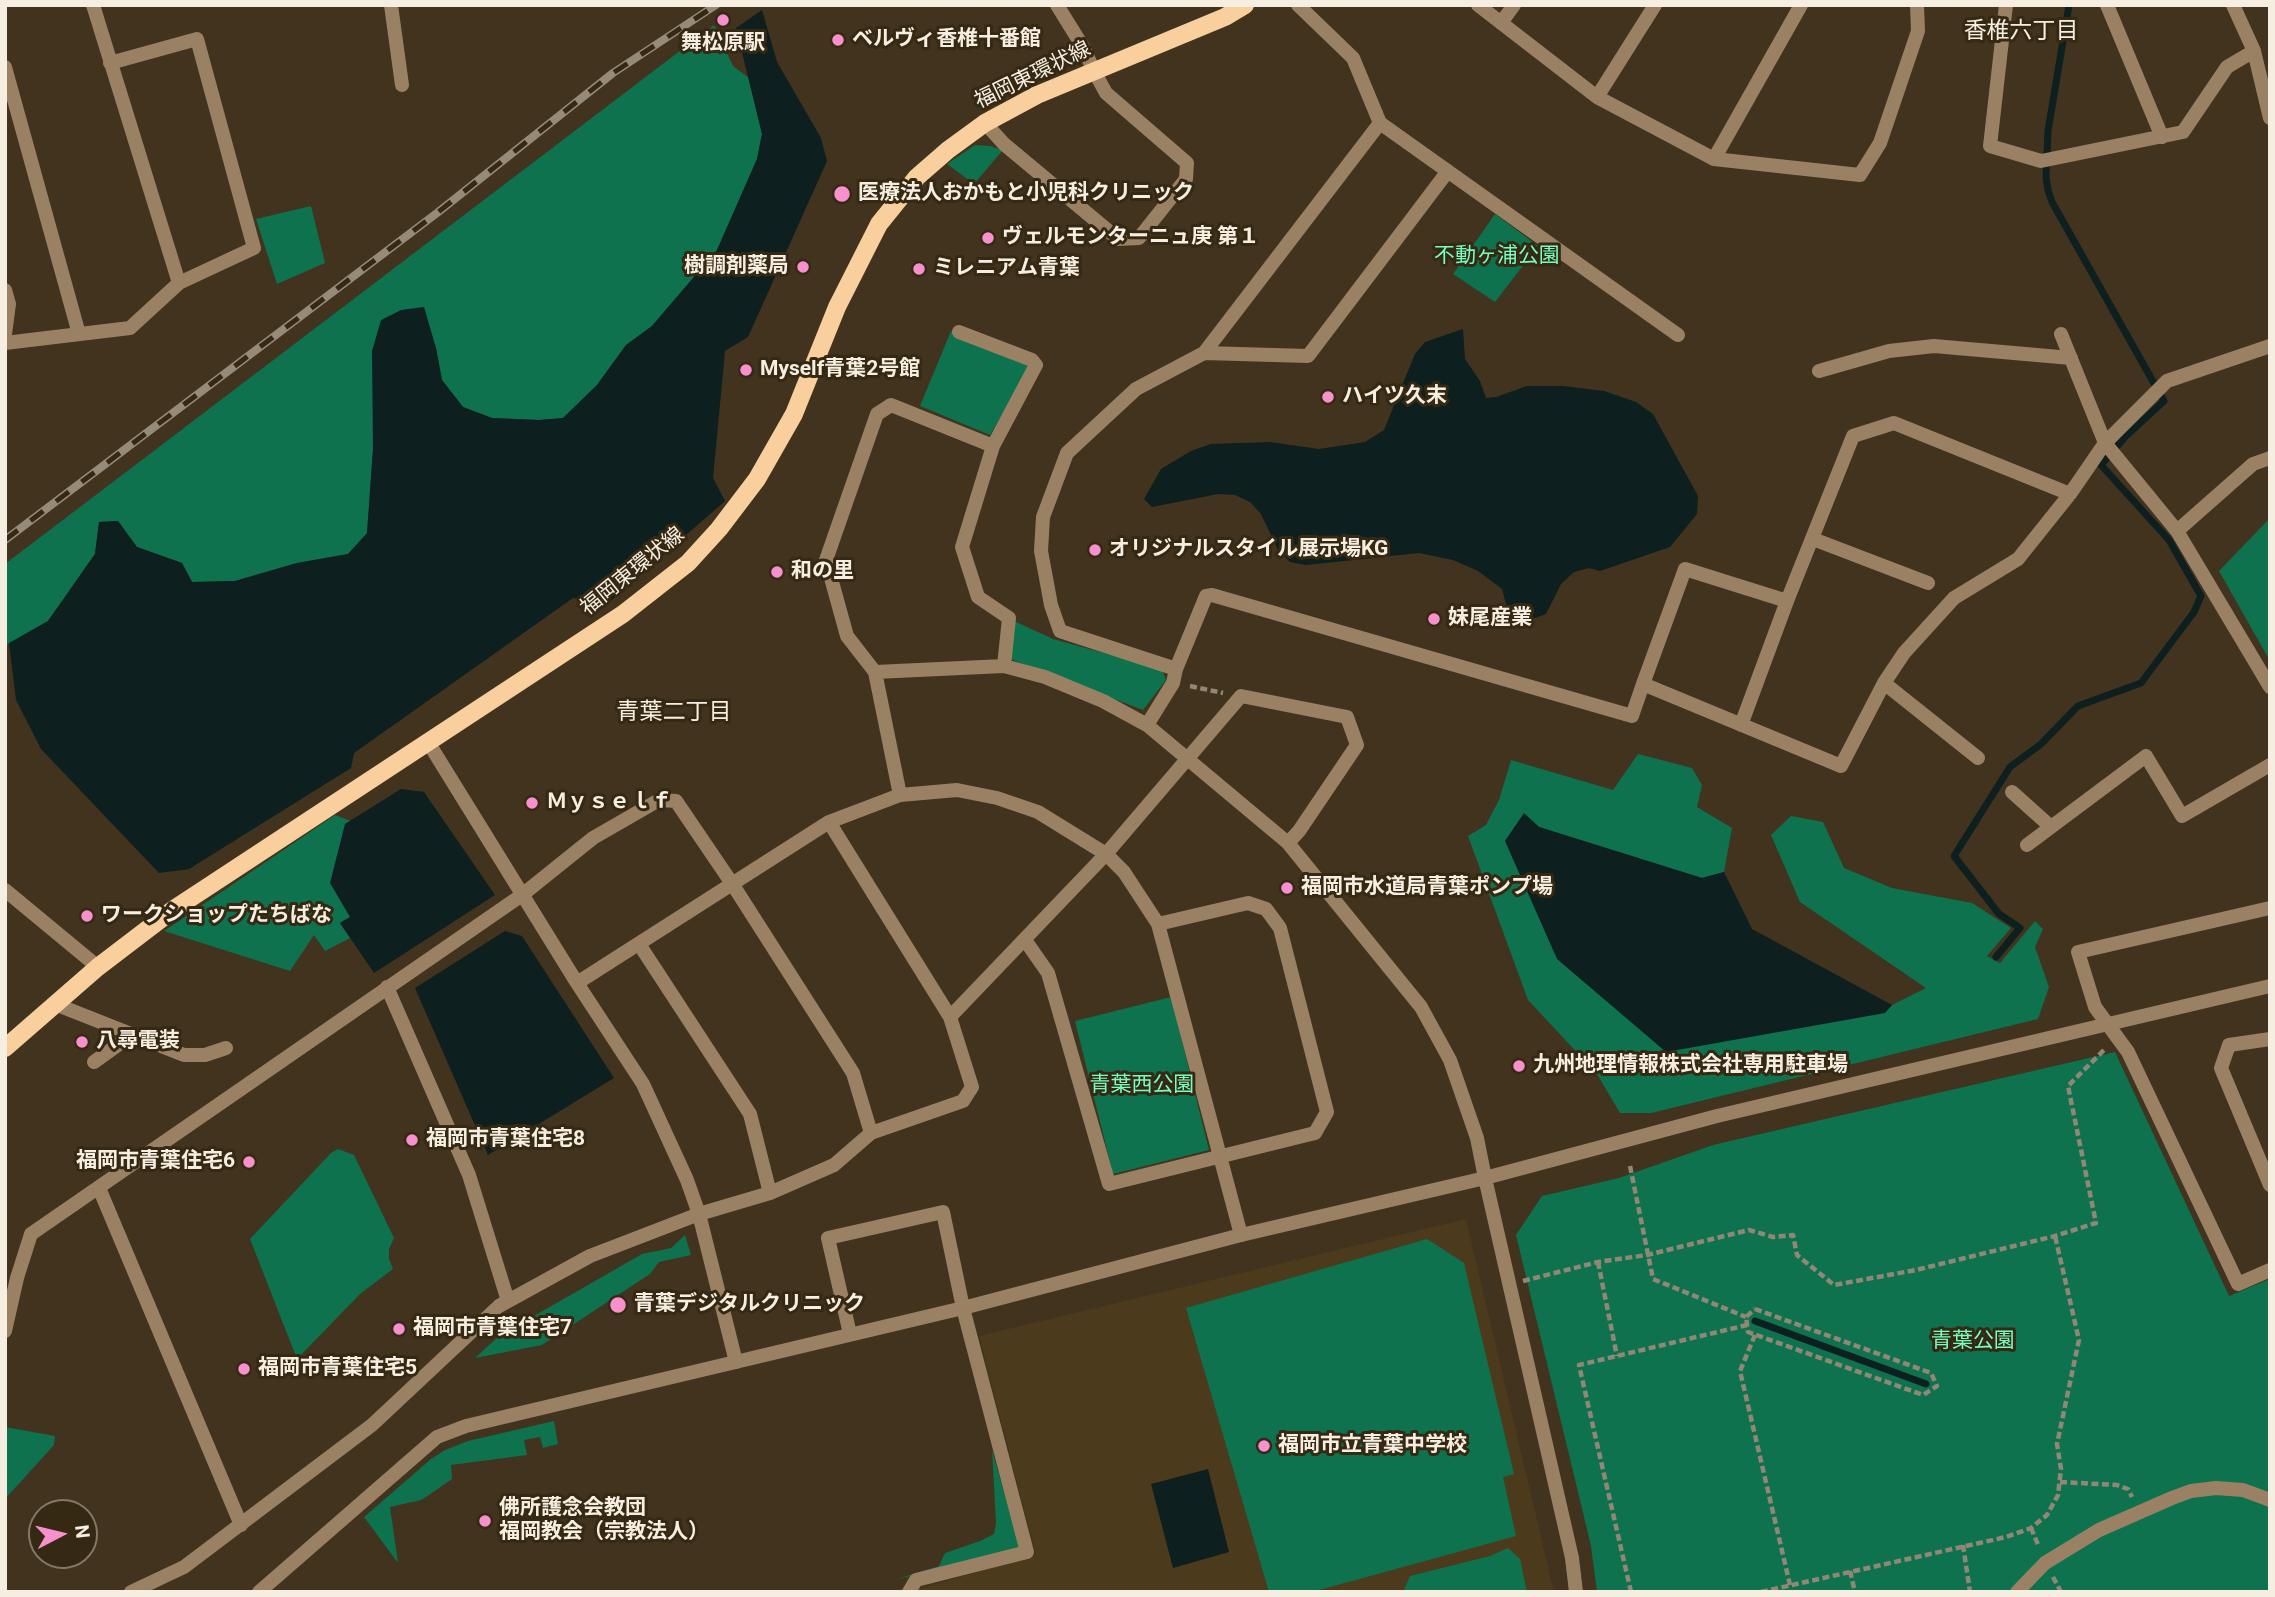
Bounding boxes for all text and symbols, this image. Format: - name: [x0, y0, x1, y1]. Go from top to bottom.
- marker: 舞松原駅: [715, 12, 731, 28]
- district label: 香椎六丁目: [1964, 18, 2078, 46]
- place label: ベルヴィ香椎十番館: [852, 27, 1041, 53]
- place label: 舞松原駅: [681, 31, 765, 57]
- marker: ベルヴィ香椎十番館: [830, 32, 846, 48]
- street label: 福岡東環状線: [971, 37, 1095, 115]
- place label: 医療法人おかもと小児科クリニック: [858, 181, 1194, 207]
- marker: 医療法人おかもと小児科クリニック: [832, 184, 852, 204]
- place label: ヴェルモンターニュ庚 第１: [1002, 225, 1259, 251]
- marker: ヴェルモンターニュ庚 第１: [980, 230, 996, 246]
- park label: 不動ヶ浦公園: [1434, 244, 1560, 270]
- place label: 樹調剤薬局: [684, 254, 789, 280]
- place label: ミレニアム青葉: [933, 256, 1080, 282]
- marker: 樹調剤薬局: [795, 259, 811, 275]
- marker: ミレニアム青葉: [911, 261, 927, 277]
- place label: Myself青葉2号館: [760, 357, 920, 383]
- marker: Myself青葉2号館: [738, 362, 754, 378]
- place label: ハイツ久末: [1342, 384, 1447, 410]
- marker: ハイツ久末: [1320, 389, 1336, 405]
- street label: 福岡東環状線: [576, 523, 690, 621]
- place label: オリジナルスタイル展示場KG: [1109, 537, 1388, 563]
- marker: オリジナルスタイル展示場KG: [1087, 542, 1103, 558]
- place label: 和の里: [791, 559, 854, 585]
- marker: 和の里: [769, 564, 785, 580]
- place label: 妹尾産業: [1448, 606, 1532, 632]
- marker: 妹尾産業: [1426, 611, 1442, 627]
- district label: 青葉二丁目: [617, 699, 731, 727]
- place label: Ｍｙｓｅｌｆ: [546, 790, 672, 816]
- marker: Ｍｙｓｅｌｆ: [524, 795, 540, 811]
- place label: 福岡市水道局青葉ポンプ場: [1301, 875, 1553, 901]
- marker: 福岡市水道局青葉ポンプ場: [1279, 880, 1295, 896]
- place label: ワークショップたちばな: [101, 903, 332, 929]
- marker: ワークショップたちばな: [79, 908, 95, 924]
- place label: 八尋電装: [96, 1029, 180, 1055]
- marker: 八尋電装: [74, 1034, 90, 1050]
- place label: 九州地理情報株式会社専用駐車場: [1533, 1053, 1848, 1079]
- marker: 九州地理情報株式会社専用駐車場: [1511, 1058, 1527, 1074]
- park label: 青葉西公園: [1090, 1073, 1194, 1099]
- place label: 福岡市青葉住宅8: [426, 1127, 585, 1153]
- marker: 福岡市青葉住宅8: [404, 1132, 420, 1148]
- place label: 福岡市青葉住宅6: [76, 1149, 235, 1175]
- marker: 福岡市青葉住宅6: [241, 1154, 257, 1170]
- place label: 青葉デジタルクリニック: [634, 1292, 865, 1318]
- marker: 青葉デジタルクリニック: [608, 1295, 628, 1315]
- place label: 福岡市青葉住宅7: [413, 1316, 572, 1342]
- marker: 福岡市青葉住宅7: [391, 1321, 407, 1337]
- park label: 青葉公園: [1931, 1329, 2015, 1355]
- place label: 福岡市青葉住宅5: [258, 1356, 417, 1382]
- marker: 福岡市青葉住宅5: [236, 1361, 252, 1377]
- place label: 福岡市立青葉中学校: [1278, 1433, 1467, 1459]
- marker: 福岡市立青葉中学校: [1256, 1438, 1272, 1454]
- place label: 佛所護念会教団 福岡教会（宗教法人）: [499, 1496, 709, 1546]
- north arrow: [28, 1499, 98, 1569]
- marker: 佛所護念会教団 福岡教会（宗教法人）: [477, 1513, 493, 1529]
- text: N: [70, 1524, 95, 1540]

